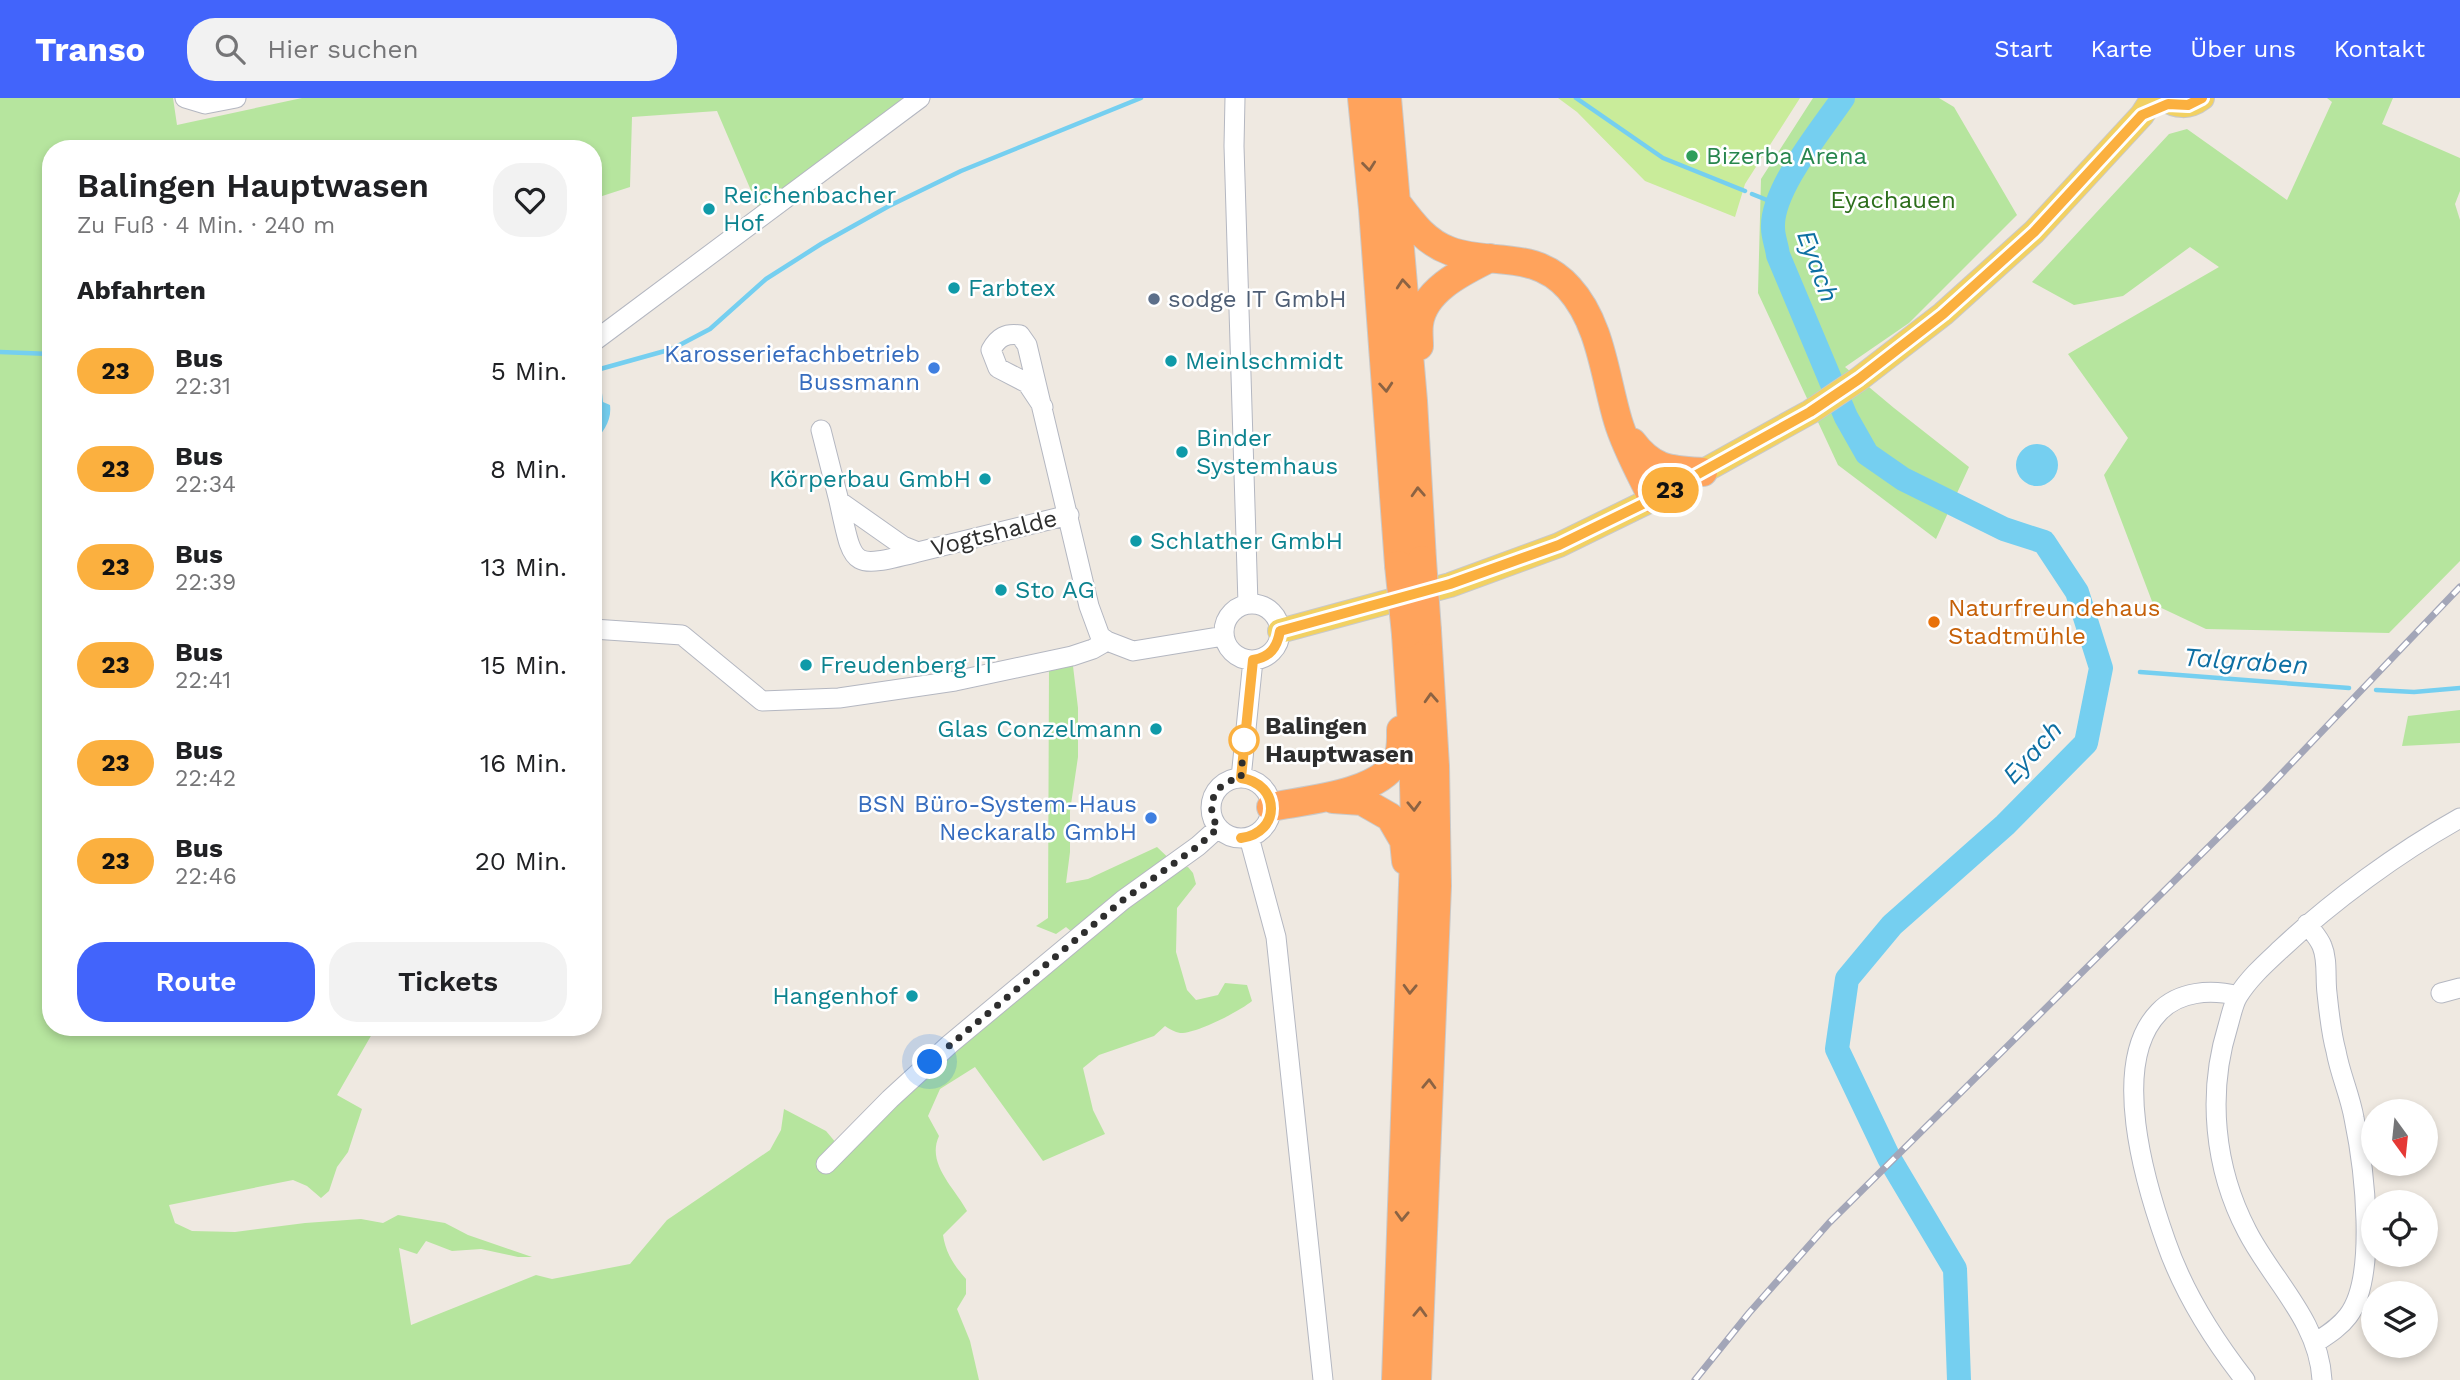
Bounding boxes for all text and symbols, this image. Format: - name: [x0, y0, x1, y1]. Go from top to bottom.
- search box: [187, 18, 677, 81]
- text: Transo: [35, 30, 145, 69]
- icon: search: [211, 30, 249, 68]
- text: Hier suchen: [267, 34, 419, 64]
- text: Start: [1994, 35, 2052, 63]
- text: Karte: [2090, 35, 2152, 63]
- text: Über uns: [2190, 35, 2296, 63]
- text: Kontakt: [2334, 35, 2425, 63]
- place label: Bizerba Arena: [1706, 142, 1867, 170]
- marker: Bizerba Arena: [1684, 148, 1700, 164]
- one-way arrow: [1361, 161, 1376, 172]
- button: heart: [493, 163, 567, 237]
- text: Balingen Hauptwasen: [77, 166, 429, 205]
- place label: Reichenbacher Hof: [723, 181, 897, 237]
- park label: Eyachauen: [1830, 186, 1956, 214]
- marker: Reichenbacher Hof: [701, 201, 717, 217]
- text: Zu Fuß · 4 Min. · 240 m: [77, 212, 335, 239]
- water label: Eyach: [1791, 226, 1845, 306]
- place label: Farbtex: [968, 274, 1056, 302]
- text: Abfahrten: [77, 275, 206, 305]
- one-way arrow: [1396, 278, 1411, 289]
- marker: Farbtex: [946, 280, 962, 296]
- place label: sodge IT GmbH: [1168, 285, 1347, 313]
- marker: sodge IT GmbH: [1146, 291, 1162, 307]
- place label: Karosseriefachbetrieb Bussmann: [664, 340, 920, 396]
- text: Bus: [175, 343, 223, 373]
- place label: Meinlschmidt: [1185, 347, 1343, 375]
- marker: Meinlschmidt: [1163, 353, 1179, 369]
- text: 5 Min.: [491, 356, 567, 386]
- text: 23: [101, 357, 130, 385]
- marker: Karosseriefachbetrieb Bussmann: [926, 360, 942, 376]
- text: 22:31: [175, 373, 231, 400]
- one-way arrow: [1378, 381, 1393, 392]
- place label: Binder Systemhaus: [1196, 424, 1338, 480]
- text: Bus: [175, 441, 223, 471]
- marker: Binder Systemhaus: [1174, 444, 1190, 460]
- text: 8 Min.: [490, 454, 567, 484]
- text: 23: [101, 455, 130, 483]
- place label: Körperbau GmbH: [769, 465, 971, 493]
- line badge: 23: [1638, 467, 1702, 513]
- text: 22:34: [175, 471, 236, 498]
- marker: Körperbau GmbH: [977, 471, 993, 487]
- text: 23: [1656, 476, 1684, 504]
- one-way arrow: [1411, 486, 1426, 497]
- street label: Vogtshalde: [928, 504, 1060, 562]
- place label: Schlather GmbH: [1150, 527, 1343, 555]
- marker: Schlather GmbH: [1128, 533, 1144, 549]
- text: Bus: [175, 539, 223, 569]
- text: 13 Min.: [481, 552, 567, 582]
- text: 23: [101, 553, 130, 581]
- text: 22:39: [175, 569, 236, 596]
- place label: Sto AG: [1015, 576, 1095, 604]
- marker: Sto AG: [993, 582, 1009, 598]
- place label: Naturfreundehaus Stadtmühle: [1948, 594, 2160, 650]
- marker: Naturfreundehaus Stadtmühle: [1926, 614, 1942, 630]
- text: Bus: [175, 637, 223, 667]
- water label: Talgraben: [2183, 642, 2309, 680]
- text: 15 Min.: [481, 650, 567, 680]
- text: 23: [101, 651, 130, 679]
- place label: Freudenberg IT: [820, 651, 996, 679]
- marker: Freudenberg IT: [798, 657, 814, 673]
- text: 22:41: [175, 667, 231, 694]
- one-way arrow: [1424, 693, 1439, 704]
- place label: Balingen Hauptwasen: [1265, 712, 1414, 768]
- water label: Eyach: [1996, 714, 2068, 790]
- place label: Glas Conzelmann: [937, 715, 1142, 743]
- marker: Glas Conzelmann: [1148, 721, 1164, 737]
- marker: Balingen Hauptwasen: [1229, 725, 1259, 755]
- text: Bus: [175, 735, 223, 765]
- text: 16 Min.: [480, 748, 567, 778]
- text: 23: [101, 749, 130, 777]
- text: 22:42: [175, 765, 236, 792]
- place label: BSN Büro-System-Haus Neckaralb GmbH: [857, 790, 1137, 846]
- one-way arrow: [1407, 801, 1422, 812]
- marker: BSN Büro-System-Haus Neckaralb GmbH: [1143, 810, 1159, 826]
- text: Bus: [175, 833, 223, 863]
- text: 20 Min.: [475, 846, 567, 876]
- text: 23: [101, 847, 130, 875]
- text: 22:46: [175, 863, 237, 890]
- button: Route: [77, 942, 315, 1022]
- button: Tickets: [329, 942, 567, 1022]
- place label: Hangenhof: [772, 982, 899, 1010]
- one-way arrow: [1403, 984, 1418, 995]
- marker: Hangenhof: [904, 988, 920, 1004]
- your location: [912, 1044, 947, 1079]
- one-way arrow: [1421, 1079, 1436, 1090]
- north arrow: [2361, 1099, 2438, 1176]
- map controls: [2361, 1099, 2438, 1358]
- button: locate: [2361, 1190, 2438, 1267]
- one-way arrow: [1394, 1212, 1410, 1222]
- button: layers: [2361, 1281, 2438, 1358]
- one-way arrow: [1412, 1306, 1427, 1317]

